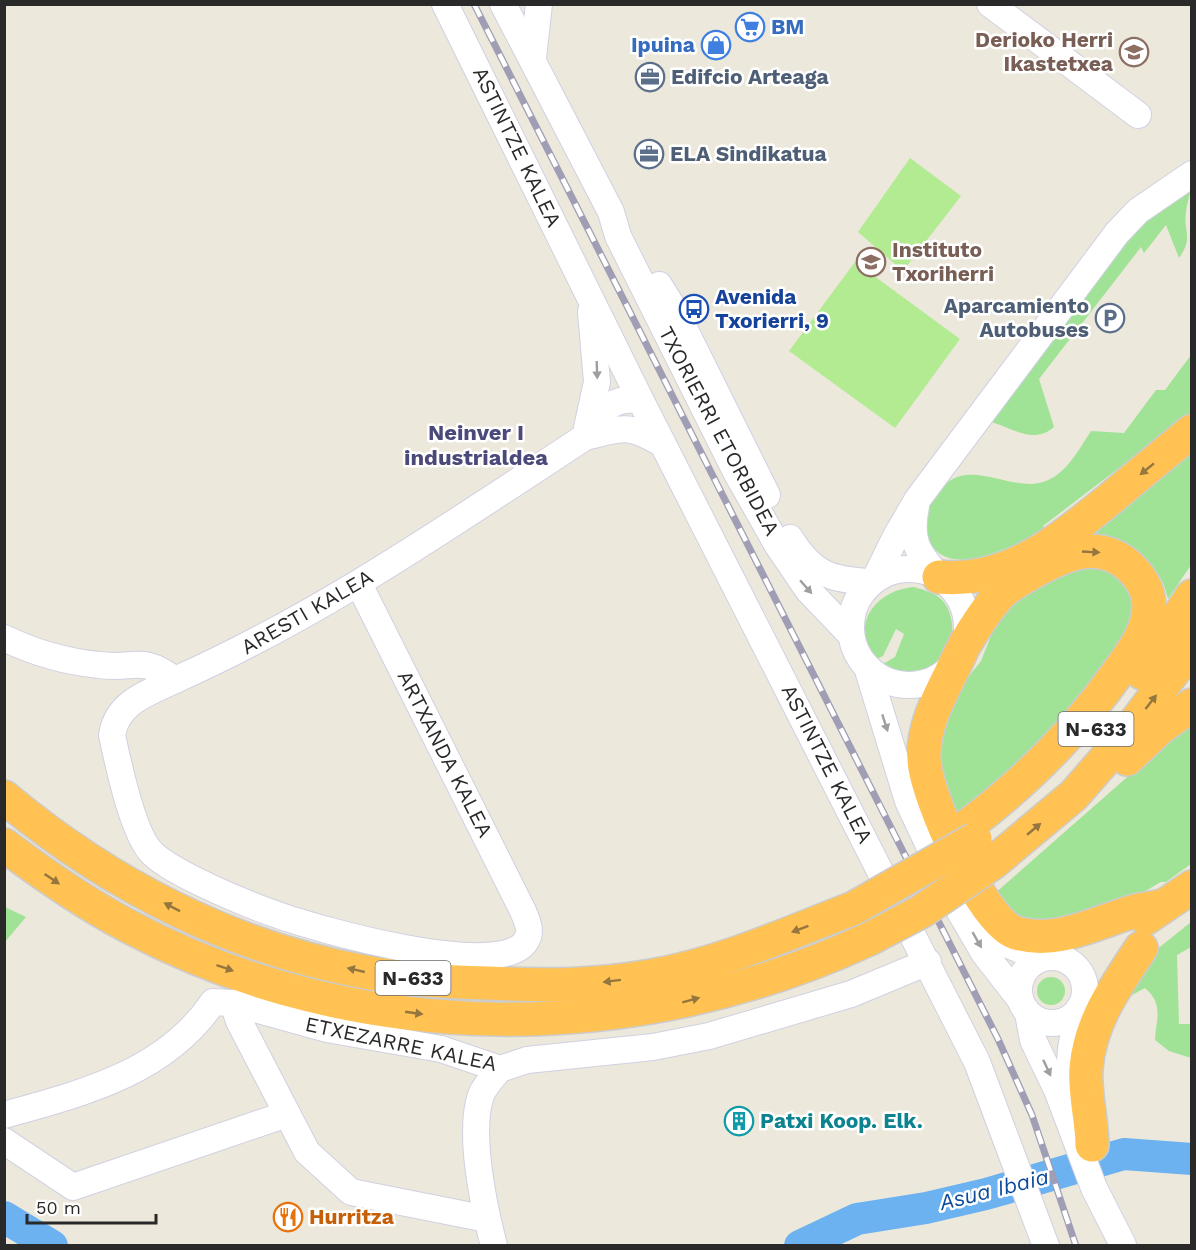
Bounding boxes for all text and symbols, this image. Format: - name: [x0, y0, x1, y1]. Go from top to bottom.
- supermarket icon: BM: [734, 11, 766, 43]
- place label: BM: [771, 14, 804, 39]
- place label: Derioko Herri Ikastetxea: [975, 27, 1114, 76]
- shop icon: Ipuina: [700, 29, 732, 61]
- place label: Ipuina: [631, 32, 696, 57]
- school or university icon: Derioko Herri Ikastetxea: [1118, 36, 1150, 68]
- office icon: Edifcio Arteaga: [634, 61, 666, 93]
- street label: ASTINTZE KALEA: [468, 63, 567, 231]
- place label: Edifcio Arteaga: [671, 64, 829, 89]
- office icon: ELA Sindikatua: [633, 138, 665, 170]
- place label: ELA Sindikatua: [670, 141, 827, 166]
- place label: Instituto Txoriherri: [892, 237, 994, 286]
- school or university icon: Instituto Txoriherri: [855, 246, 887, 278]
- place label: Avenida Txorierri, 9: [715, 284, 829, 333]
- bus stop icon: Avenida Txorierri, 9: [678, 293, 710, 325]
- place label: Aparcamiento Autobuses: [944, 293, 1089, 342]
- parking icon: Aparcamiento Autobuses: [1094, 302, 1126, 334]
- street label: TXORIERRI ETORBIDEA: [654, 322, 785, 540]
- one-way arrow: [592, 360, 602, 379]
- district label: Neinver I industrialdea: [404, 420, 548, 470]
- one-way arrow: [1139, 462, 1154, 474]
- one-way arrow: [1082, 547, 1101, 556]
- street label: ARESTI KALEA: [237, 564, 377, 659]
- one-way arrow: [799, 579, 812, 594]
- street label: ARTXANDA KALEA: [393, 666, 498, 841]
- street label: ASTINTZE KALEA: [777, 680, 878, 847]
- one-way arrow: [1145, 694, 1157, 709]
- road number: N-633: [1058, 712, 1134, 746]
- one-way arrow: [881, 714, 890, 732]
- one-way arrow: [1026, 823, 1041, 836]
- one-way arrow: [44, 874, 60, 885]
- one-way arrow: [163, 903, 180, 912]
- one-way arrow: [790, 924, 808, 934]
- one-way arrow: [971, 932, 982, 948]
- road number: N-633: [376, 961, 450, 995]
- one-way arrow: [216, 964, 234, 973]
- one-way arrow: [346, 965, 365, 974]
- one-way arrow: [603, 976, 622, 986]
- one-way arrow: [682, 994, 700, 1004]
- one-way arrow: [405, 1009, 424, 1018]
- street label: ETXEZARRE KALEA: [303, 1011, 499, 1076]
- one-way arrow: [1042, 1060, 1051, 1077]
- building icon: Patxi Koop. Elk.: [723, 1105, 755, 1137]
- place label: Patxi Koop. Elk.: [760, 1108, 923, 1133]
- water label: Asua Ibaia: [936, 1164, 1051, 1215]
- scale bar: [27, 1187, 156, 1225]
- text: 50 m: [36, 1197, 81, 1218]
- restaurant icon: Hurritza: [272, 1201, 304, 1233]
- place label: Hurritza: [309, 1204, 395, 1229]

